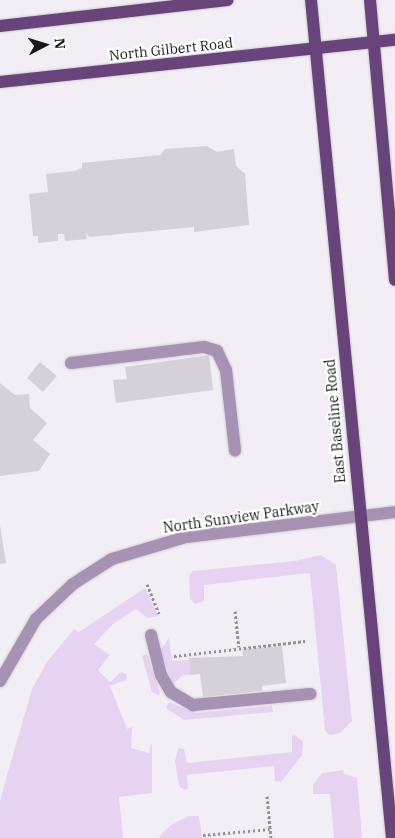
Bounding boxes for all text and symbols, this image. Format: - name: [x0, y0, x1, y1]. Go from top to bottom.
- north arrow: [20, 20, 70, 70]
- street label: North Gilbert Road: [108, 34, 234, 64]
- text: N: [50, 37, 69, 50]
- street label: East Baseline Road: [321, 358, 349, 484]
- street label: North Sunview Parkway: [162, 498, 320, 536]

